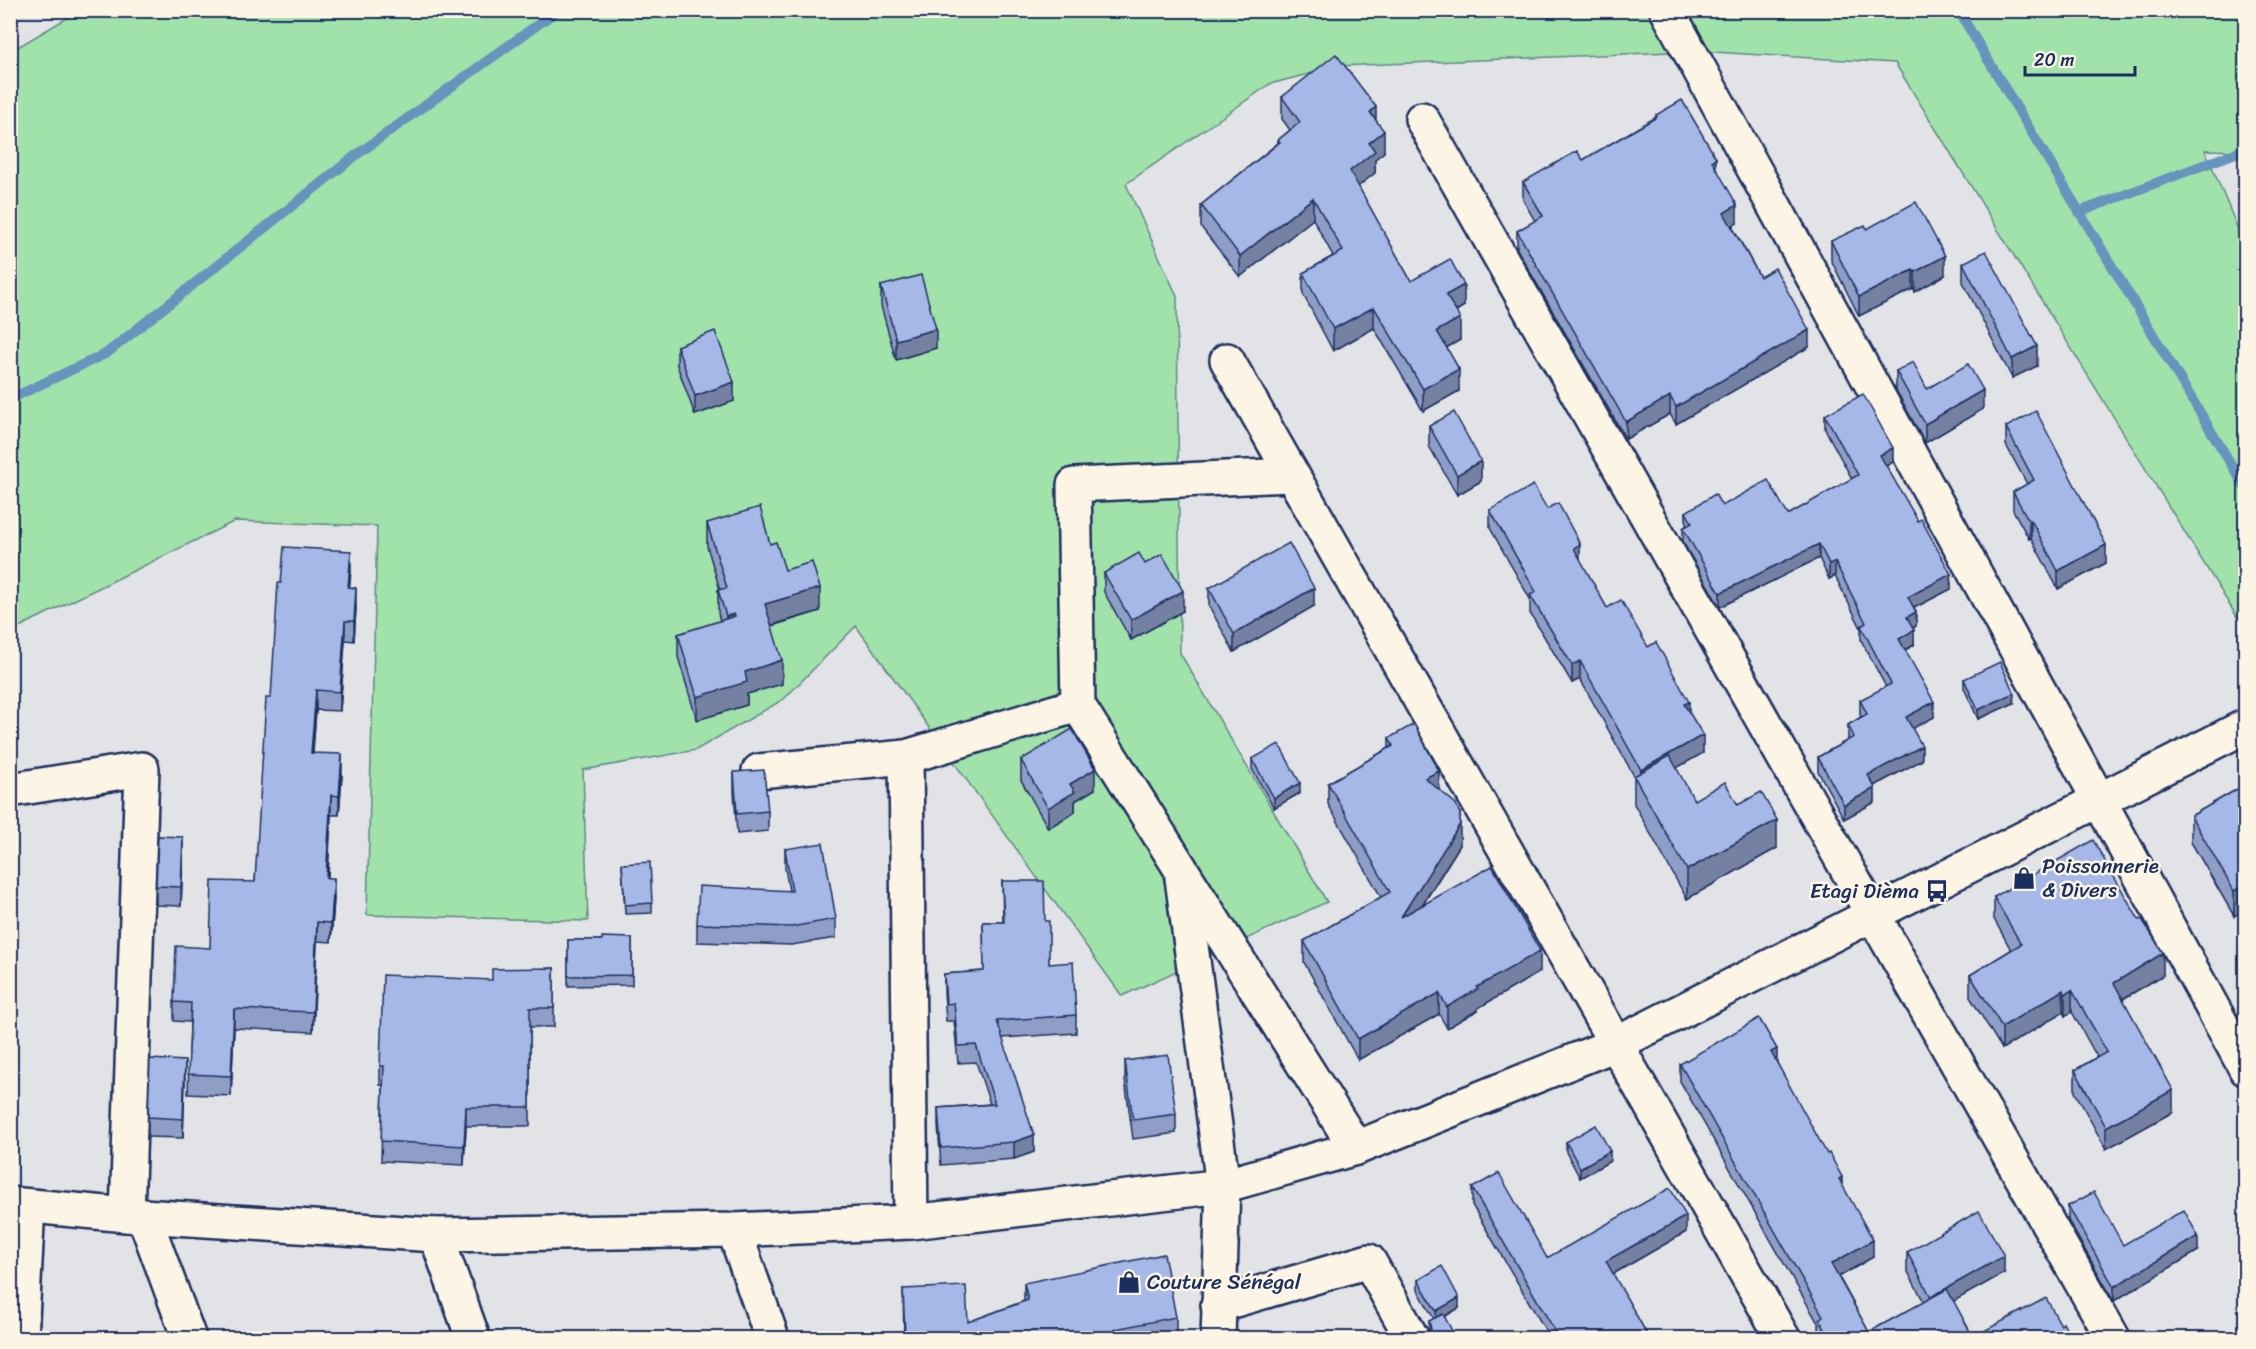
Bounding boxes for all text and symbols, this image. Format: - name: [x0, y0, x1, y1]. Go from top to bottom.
- scale bar: [2025, 39, 2134, 77]
- text: 20 m: [2034, 44, 2074, 76]
- place label: Poissonnerie & Divers: [2042, 847, 2159, 909]
- shop icon: Poissonnerie & Divers: [2011, 865, 2037, 891]
- place label: Etagi Dièma: [1810, 872, 1919, 910]
- bus stop icon: Etagi Dièma: [1924, 878, 1950, 904]
- place label: Couture Sénégal: [1147, 1263, 1302, 1301]
- shop icon: Couture Sénégal: [1116, 1269, 1142, 1295]

